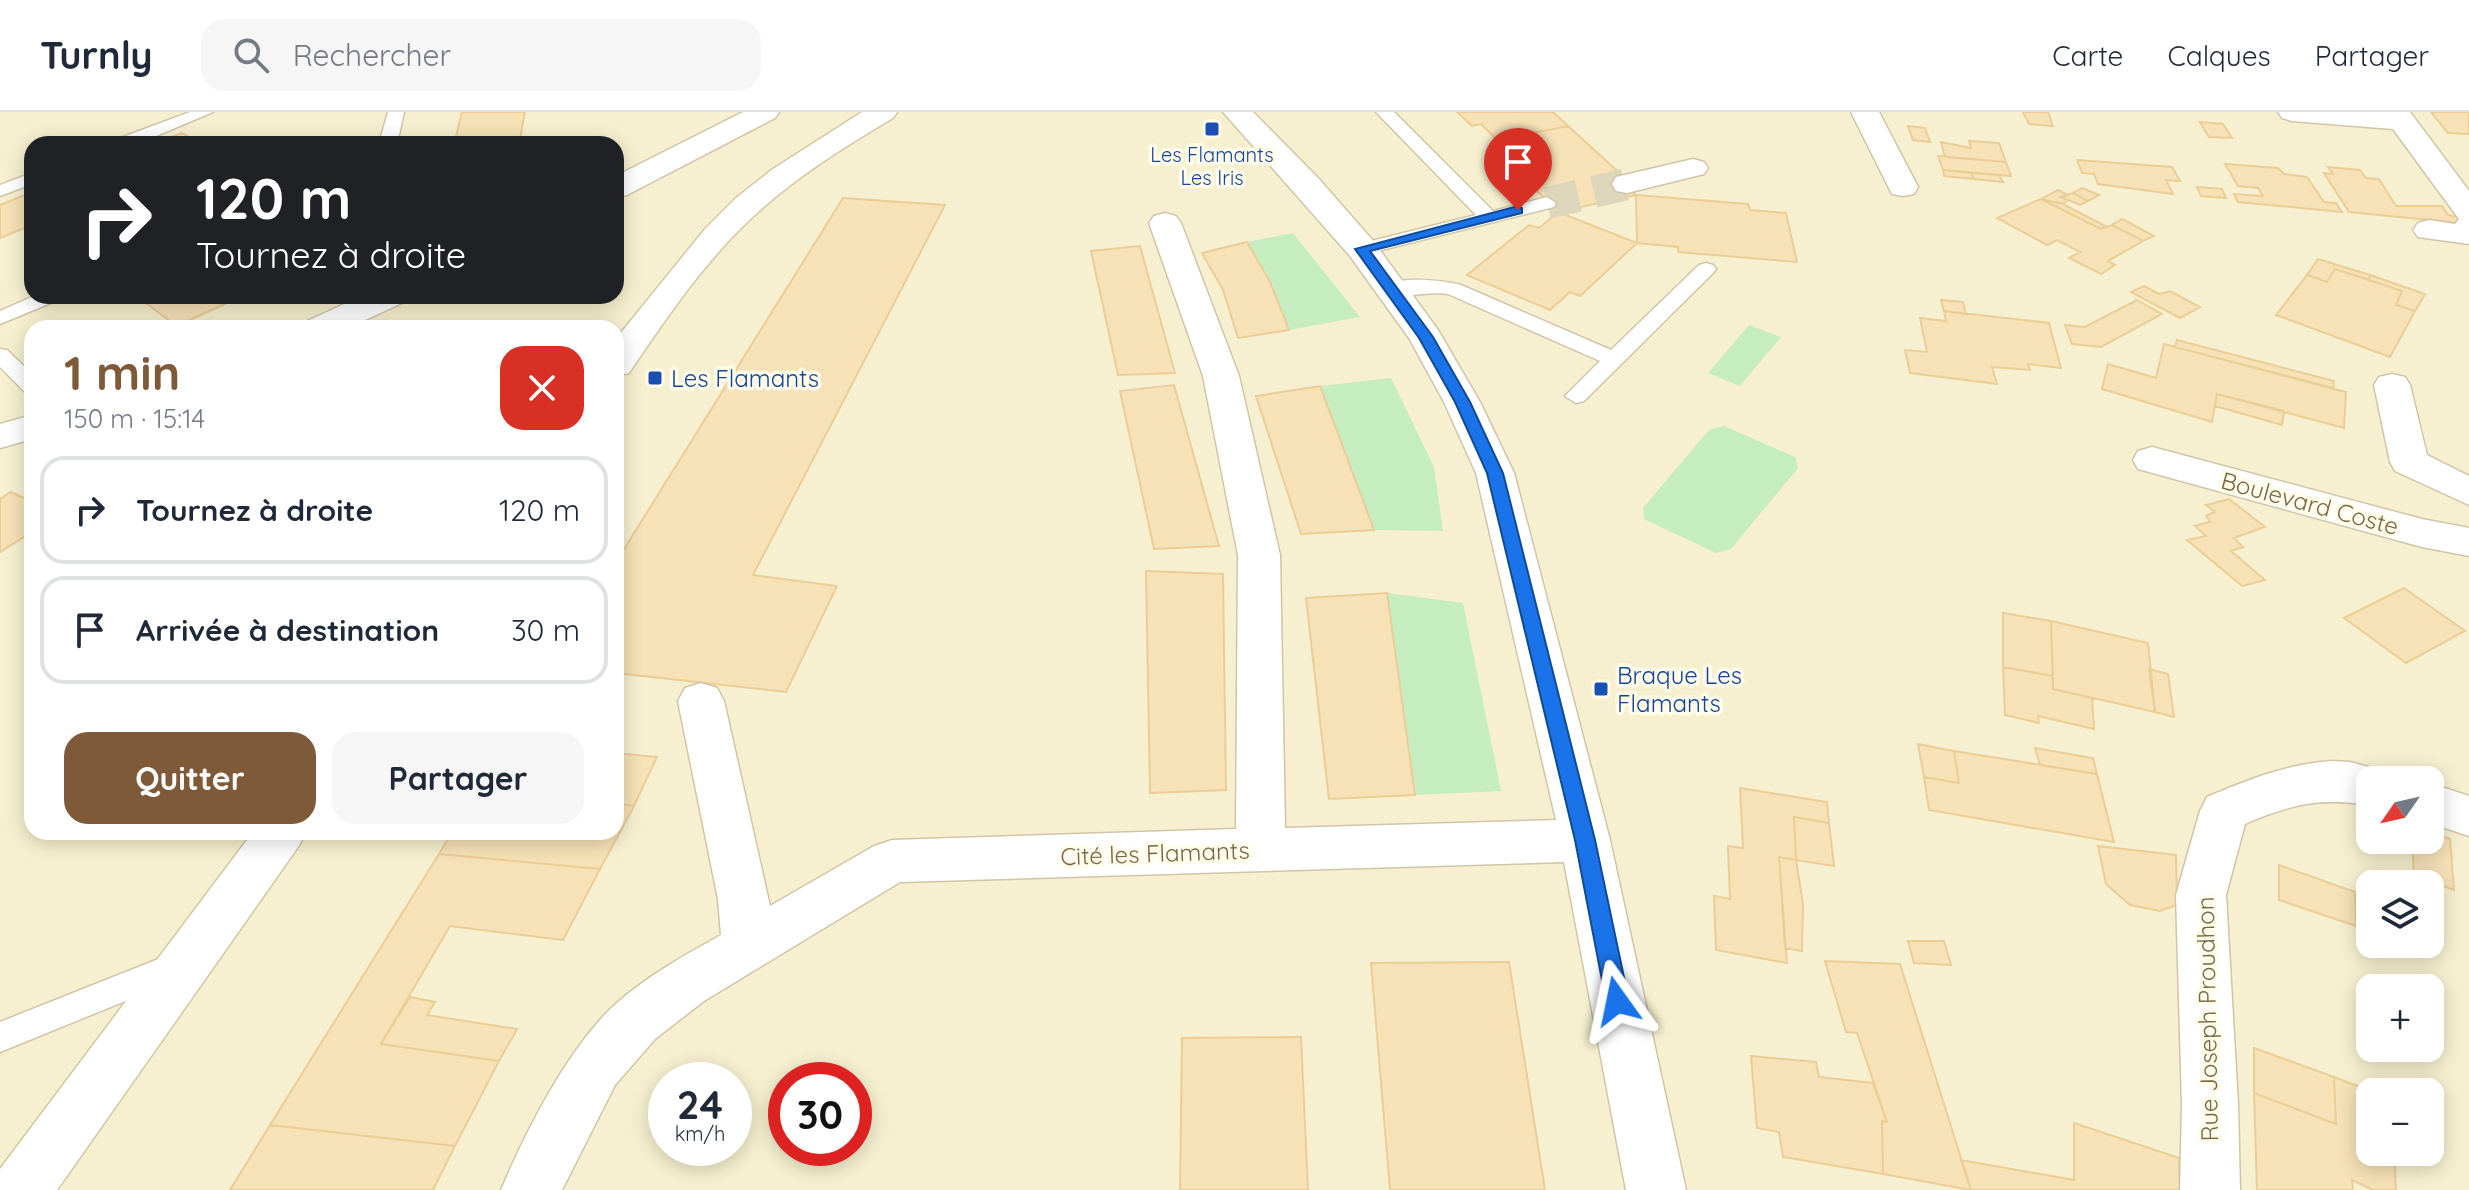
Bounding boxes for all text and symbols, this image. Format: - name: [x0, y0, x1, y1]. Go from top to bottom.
- search box: [201, 19, 761, 91]
- text: Turnly: [40, 31, 153, 79]
- icon: search: [229, 33, 273, 77]
- text: Rechercher: [293, 36, 451, 74]
- text: Carte: [2052, 38, 2123, 73]
- text: Calques: [2167, 38, 2271, 73]
- text: Partager: [2315, 38, 2429, 73]
- marker: Les Flamants Les Iris: [1203, 120, 1221, 138]
- pin: [1484, 128, 1552, 210]
- icon: arrive: [1496, 140, 1540, 184]
- place label: Les Flamants Les Iris: [1150, 142, 1274, 190]
- text: 120 m: [196, 163, 351, 233]
- icon: right: [64, 168, 168, 272]
- text: Tournez à droite: [196, 232, 466, 277]
- text: 1 min: [64, 342, 180, 402]
- button: close: [500, 346, 584, 430]
- place label: Les Flamants: [671, 363, 819, 393]
- marker: Les Flamants: [646, 369, 664, 387]
- text: 150 m · 15:14: [64, 402, 205, 435]
- street label: Boulevard Coste: [2218, 465, 2402, 541]
- icon: right: [68, 488, 112, 532]
- text: Tournez à droite: [136, 491, 373, 529]
- text: 120 m: [499, 491, 580, 529]
- icon: arrive: [68, 608, 112, 652]
- text: Arrivée à destination: [136, 611, 439, 649]
- text: 30 m: [511, 611, 580, 649]
- place label: Braque Les Flamants: [1617, 660, 1742, 718]
- marker: Braque Les Flamants: [1592, 680, 1610, 698]
- button: Quitter: [64, 732, 316, 824]
- button: Partager: [332, 732, 584, 824]
- north arrow: [2356, 766, 2444, 854]
- map controls: [2356, 766, 2444, 1166]
- street label: Cité les Flamants: [1060, 835, 1250, 871]
- button: layers: [2356, 870, 2444, 958]
- street label: Rue Joseph Proudhon: [2190, 896, 2224, 1142]
- position arrow: [1575, 959, 1659, 1043]
- button: +: [2356, 974, 2444, 1062]
- speed limit sign: 30: [768, 1062, 872, 1166]
- button: −: [2356, 1078, 2444, 1166]
- text: 24: [677, 1079, 723, 1129]
- text: km/h: [675, 1121, 725, 1146]

